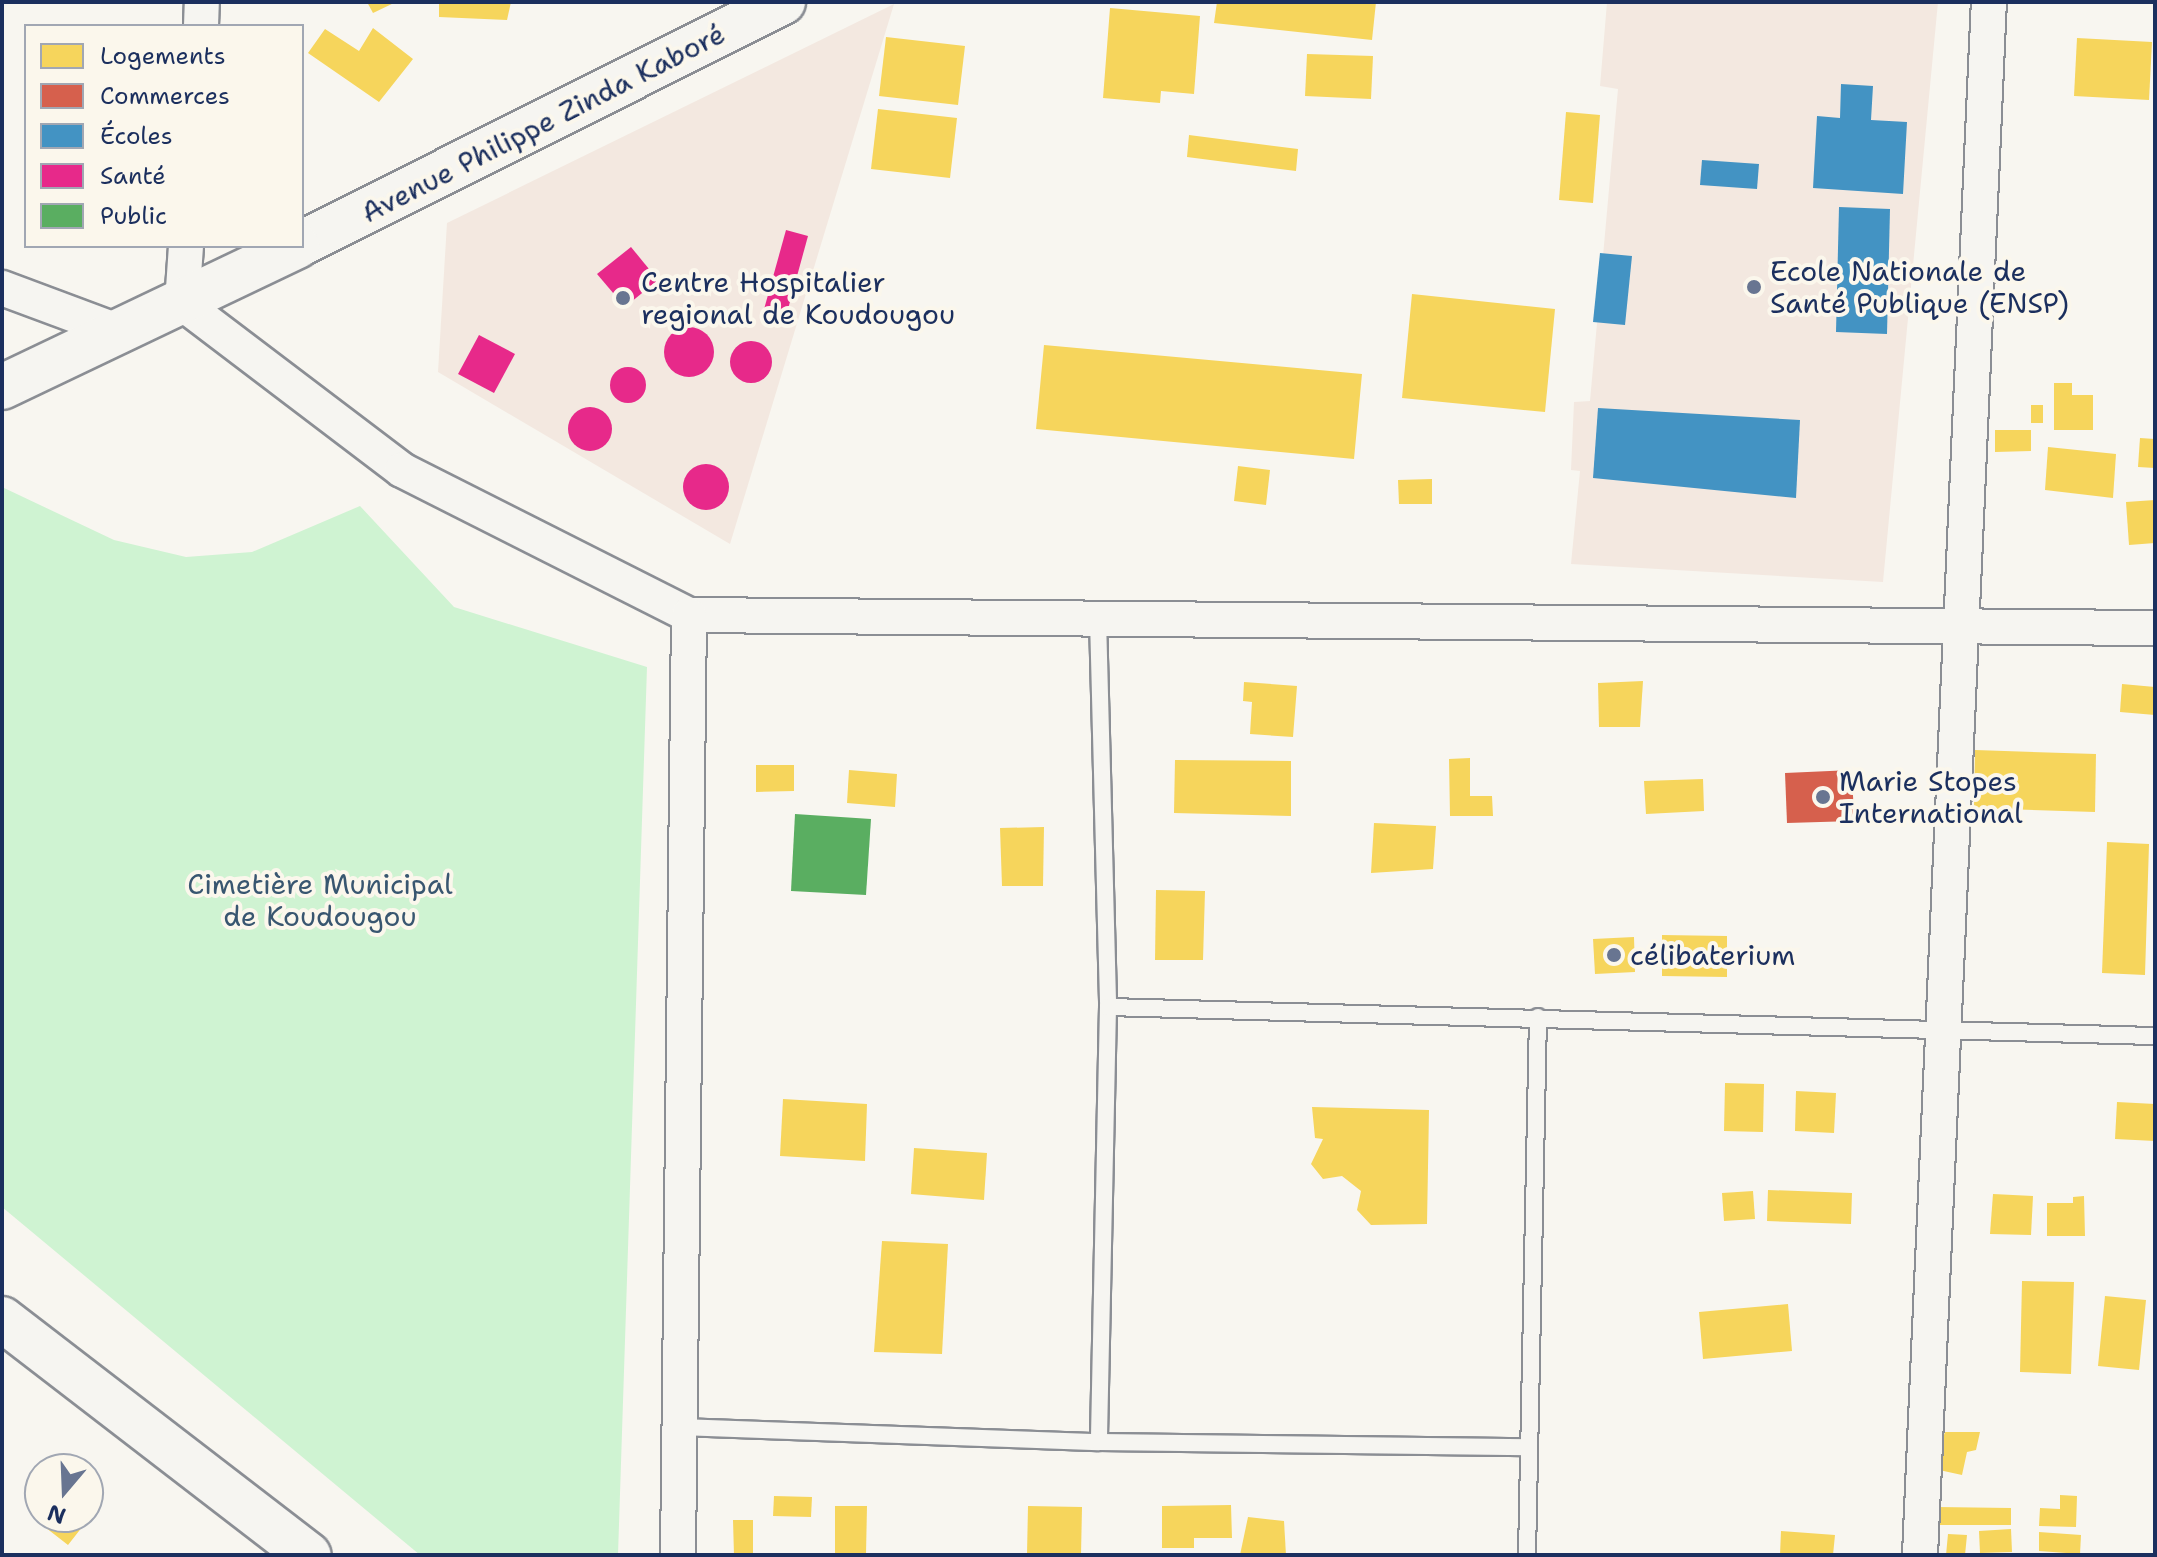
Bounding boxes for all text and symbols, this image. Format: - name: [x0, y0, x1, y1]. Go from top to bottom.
- street label: Avenue Philippe Zinda Kaboré: [356, 16, 730, 230]
- legend: [24, 24, 304, 248]
- text: Logements: [100, 40, 226, 72]
- text: Commerces: [100, 80, 230, 112]
- text: Écoles: [100, 120, 173, 152]
- text: Santé: [100, 160, 166, 192]
- text: Public: [100, 200, 167, 232]
- place label: Ecole Nationale de Santé Publique (ENSP): [1770, 254, 2069, 320]
- place label: Centre Hospitalier regional de Koudougou: [641, 265, 955, 331]
- marker: Ecole Nationale de Santé Publique (ENSP): [1745, 278, 1763, 296]
- marker: Centre Hospitalier regional de Koudougou: [612, 287, 634, 309]
- place label: Marie Stopes International: [1839, 764, 2023, 830]
- marker: Marie Stopes International: [1814, 788, 1832, 806]
- park label: Cimetière Municipal de Koudougou: [187, 867, 453, 933]
- place label: célibaterium: [1630, 938, 1795, 972]
- marker: célibaterium: [1605, 946, 1623, 964]
- north arrow: [24, 1453, 104, 1533]
- text: N: [44, 1498, 70, 1531]

